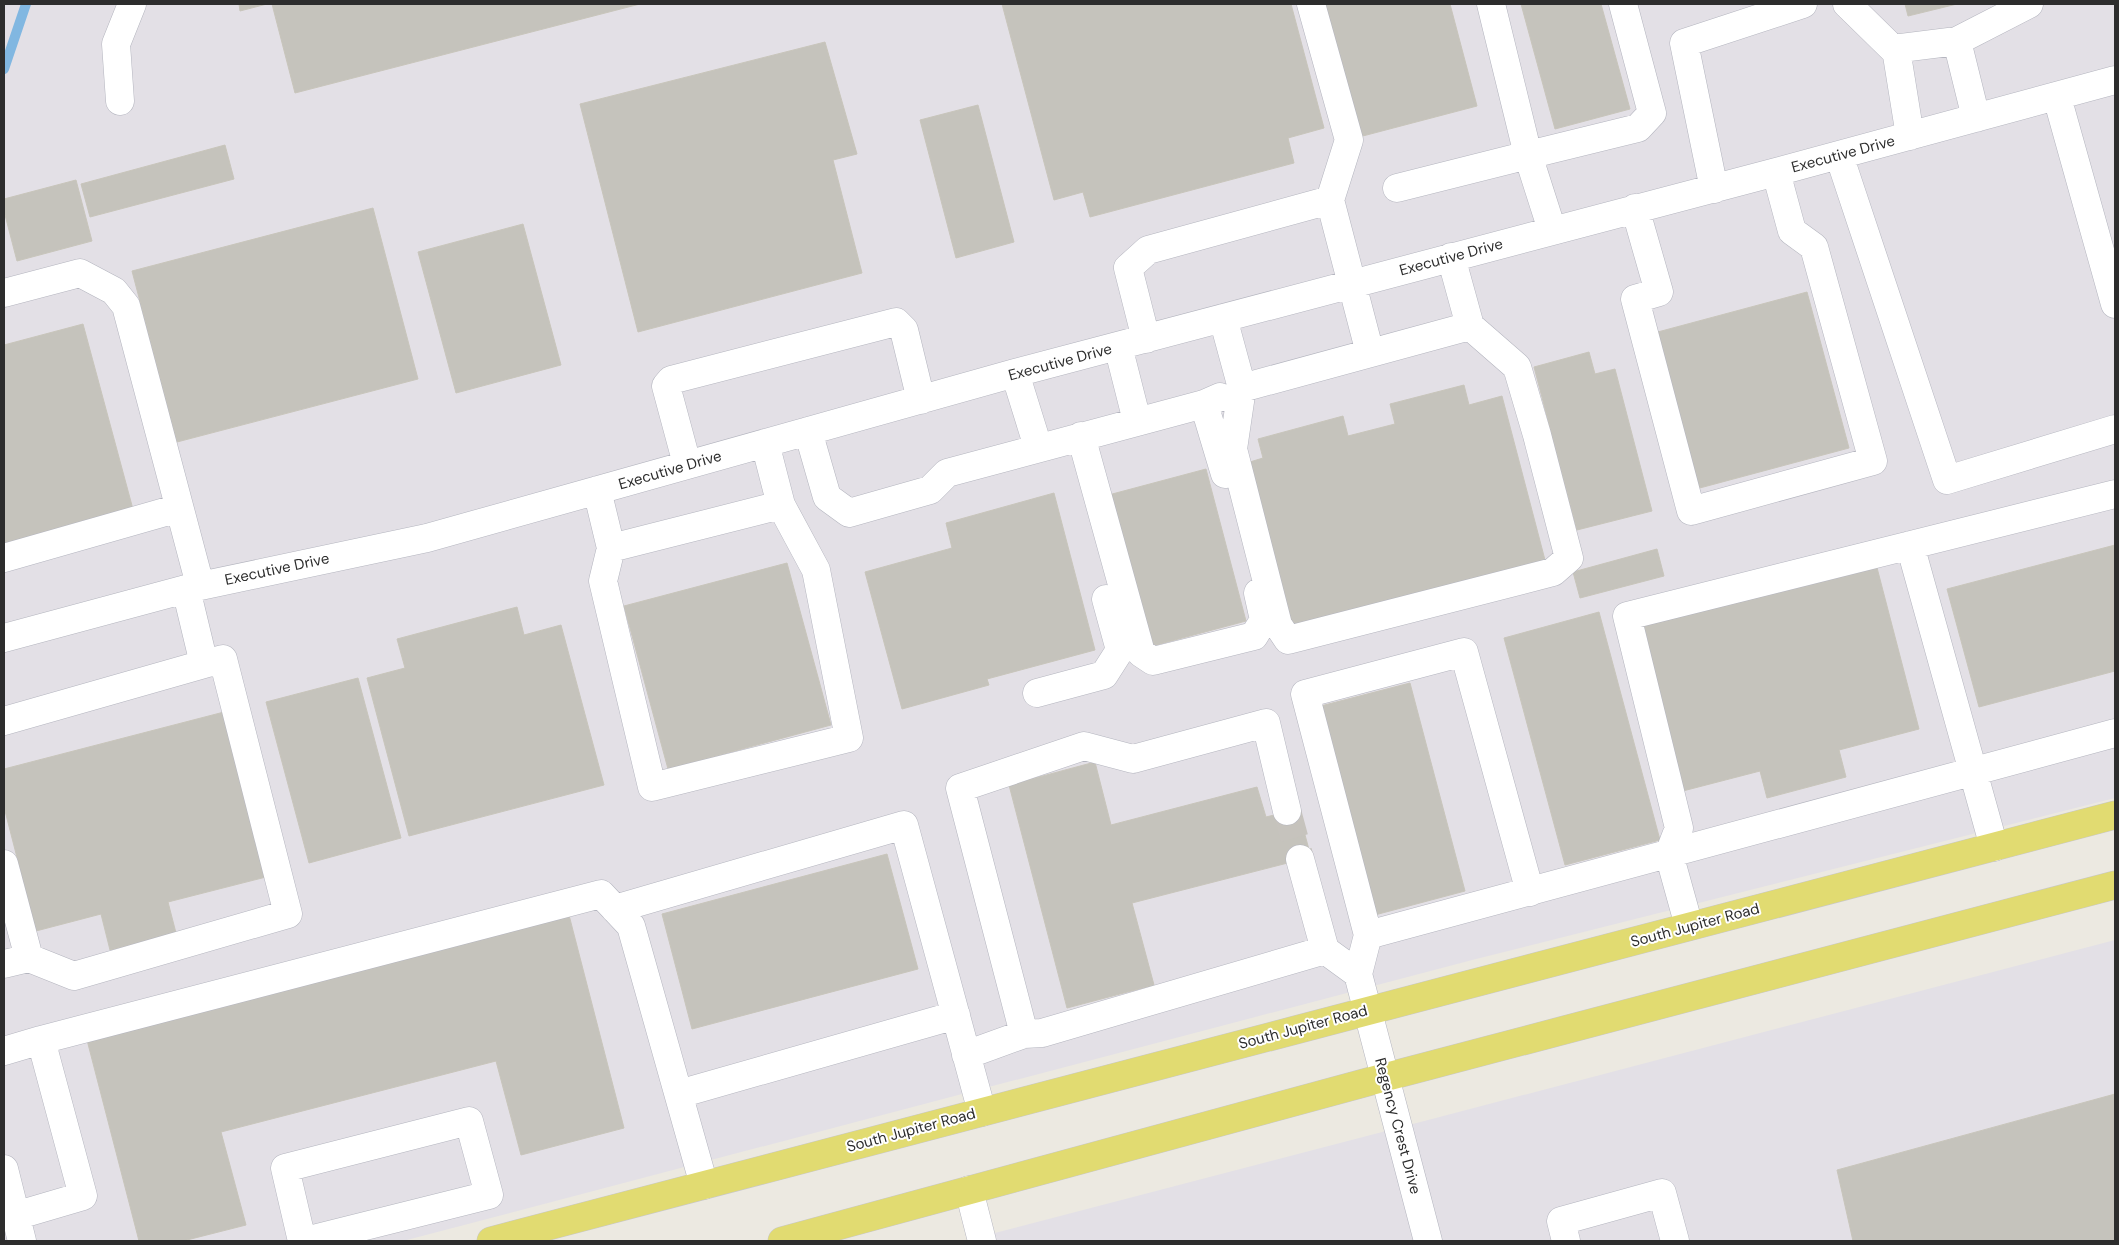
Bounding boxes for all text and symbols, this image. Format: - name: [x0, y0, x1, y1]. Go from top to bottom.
- street label: Executive Drive: [1789, 131, 1897, 177]
- street label: Executive Drive: [1397, 234, 1505, 280]
- street label: Executive Drive: [1006, 339, 1114, 385]
- street label: Executive Drive: [616, 446, 724, 494]
- street label: Executive Drive: [223, 548, 331, 590]
- street label: South Jupiter Road: [1628, 898, 1762, 952]
- street label: South Jupiter Road: [1236, 1000, 1370, 1054]
- street label: Regency Crest Drive: [1370, 1056, 1426, 1196]
- street label: South Jupiter Road: [844, 1103, 978, 1157]

